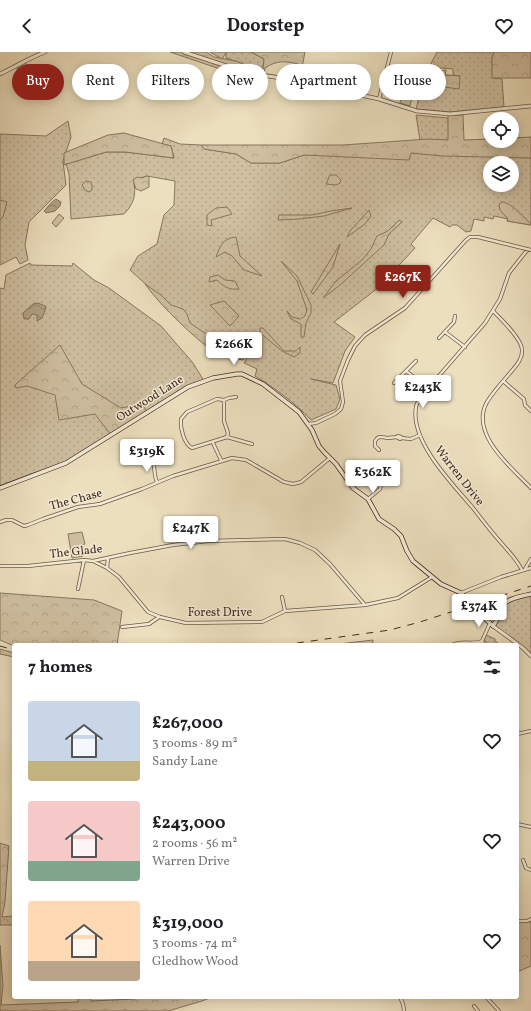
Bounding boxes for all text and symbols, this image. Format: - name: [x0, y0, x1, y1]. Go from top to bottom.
- text: Doorstep: [227, 14, 304, 39]
- icon: back: [16, 15, 38, 37]
- icon: heart: [493, 15, 515, 37]
- chip: Buy: [12, 64, 64, 100]
- chip: Rent: [72, 64, 129, 100]
- chip: Filters: [137, 64, 204, 100]
- chip: New: [212, 64, 268, 100]
- chip: Apartment: [276, 64, 371, 100]
- chip: House: [379, 64, 446, 100]
- map controls: [483, 112, 519, 192]
- button: locate: [483, 112, 519, 148]
- button: layers: [483, 156, 519, 192]
- pin: £267K: [375, 265, 431, 299]
- text: £267K: [384, 269, 422, 287]
- pin: £266K: [206, 332, 262, 366]
- text: £266K: [215, 336, 253, 354]
- street label: Outwood Lane: [113, 372, 187, 426]
- pin: £243K: [395, 375, 451, 409]
- text: £243K: [404, 379, 442, 397]
- pin: £319K: [119, 439, 175, 473]
- text: £319K: [129, 443, 165, 461]
- street label: Warren Drive: [431, 443, 488, 509]
- pin: £362K: [345, 460, 401, 494]
- text: £362K: [354, 464, 392, 482]
- street label: The Chase: [48, 485, 104, 515]
- pin: £247K: [163, 516, 219, 550]
- text: £247K: [172, 520, 210, 538]
- street label: The Glade: [49, 541, 103, 563]
- pin: £374K: [451, 594, 507, 628]
- text: £374K: [461, 598, 497, 616]
- street label: Forest Drive: [188, 605, 252, 621]
- text: 7 homes: [28, 656, 93, 679]
- icon: filters: [481, 656, 503, 678]
- text: £267,000: [152, 712, 223, 735]
- icon: home: [60, 717, 108, 765]
- icon: heart: [481, 730, 503, 752]
- text: 3 rooms · 89 m²: [152, 735, 238, 753]
- text: Sandy Lane: [152, 753, 218, 771]
- text: £243,000: [152, 812, 225, 835]
- icon: home: [60, 817, 108, 865]
- icon: heart: [481, 830, 503, 852]
- text: 2 rooms · 56 m²: [152, 835, 237, 853]
- text: Warren Drive: [152, 853, 230, 871]
- text: £319,000: [152, 912, 223, 935]
- icon: home: [60, 917, 108, 965]
- icon: heart: [481, 930, 503, 952]
- text: 3 rooms · 74 m²: [152, 935, 237, 953]
- text: Gledhow Wood: [152, 953, 238, 971]

